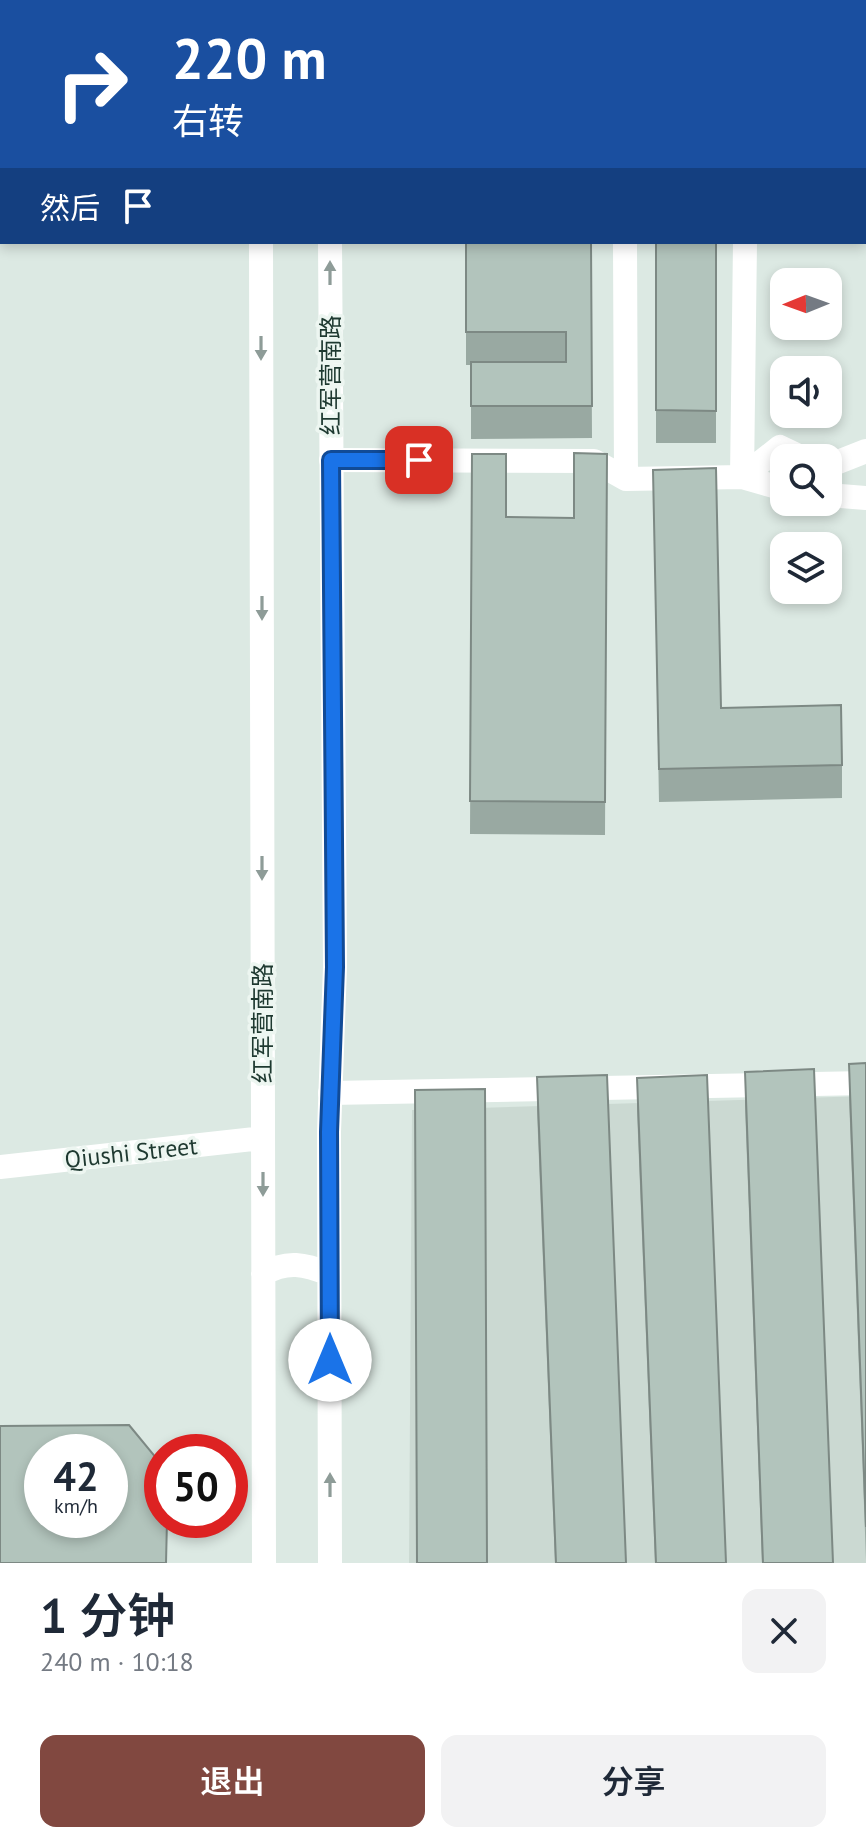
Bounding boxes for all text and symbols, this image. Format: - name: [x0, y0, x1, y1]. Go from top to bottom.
- text: 220 m: [172, 22, 327, 94]
- icon: right: [40, 32, 144, 136]
- text: 右转: [172, 97, 244, 144]
- icon: arrive: [116, 184, 160, 228]
- text: 然后: [40, 188, 100, 227]
- one-way arrow: [324, 260, 336, 285]
- north arrow: [770, 268, 842, 340]
- map controls: [770, 268, 842, 604]
- street label: 红军营南路: [315, 315, 346, 435]
- one-way arrow: [255, 336, 267, 361]
- button: sound: [770, 356, 842, 428]
- pin: [385, 426, 453, 494]
- icon: arrive: [397, 438, 441, 482]
- button: search: [770, 444, 842, 516]
- button: layers: [770, 532, 842, 604]
- one-way arrow: [256, 596, 268, 621]
- one-way arrow: [256, 856, 268, 881]
- street label: 红军营南路: [247, 963, 278, 1083]
- street label: Qiushi Street: [63, 1130, 199, 1175]
- one-way arrow: [257, 1172, 269, 1197]
- position arrow: [288, 1318, 372, 1402]
- speed limit sign: 50: [144, 1434, 248, 1538]
- text: 42: [53, 1450, 99, 1502]
- one-way arrow: [324, 1472, 336, 1497]
- text: km/h: [54, 1493, 98, 1519]
- text: 1 分钟: [40, 1584, 175, 1646]
- button: close: [742, 1589, 826, 1673]
- text: 240 m · 10:18: [40, 1645, 194, 1678]
- button: 退出: [40, 1735, 425, 1827]
- button: 分享: [441, 1735, 826, 1827]

